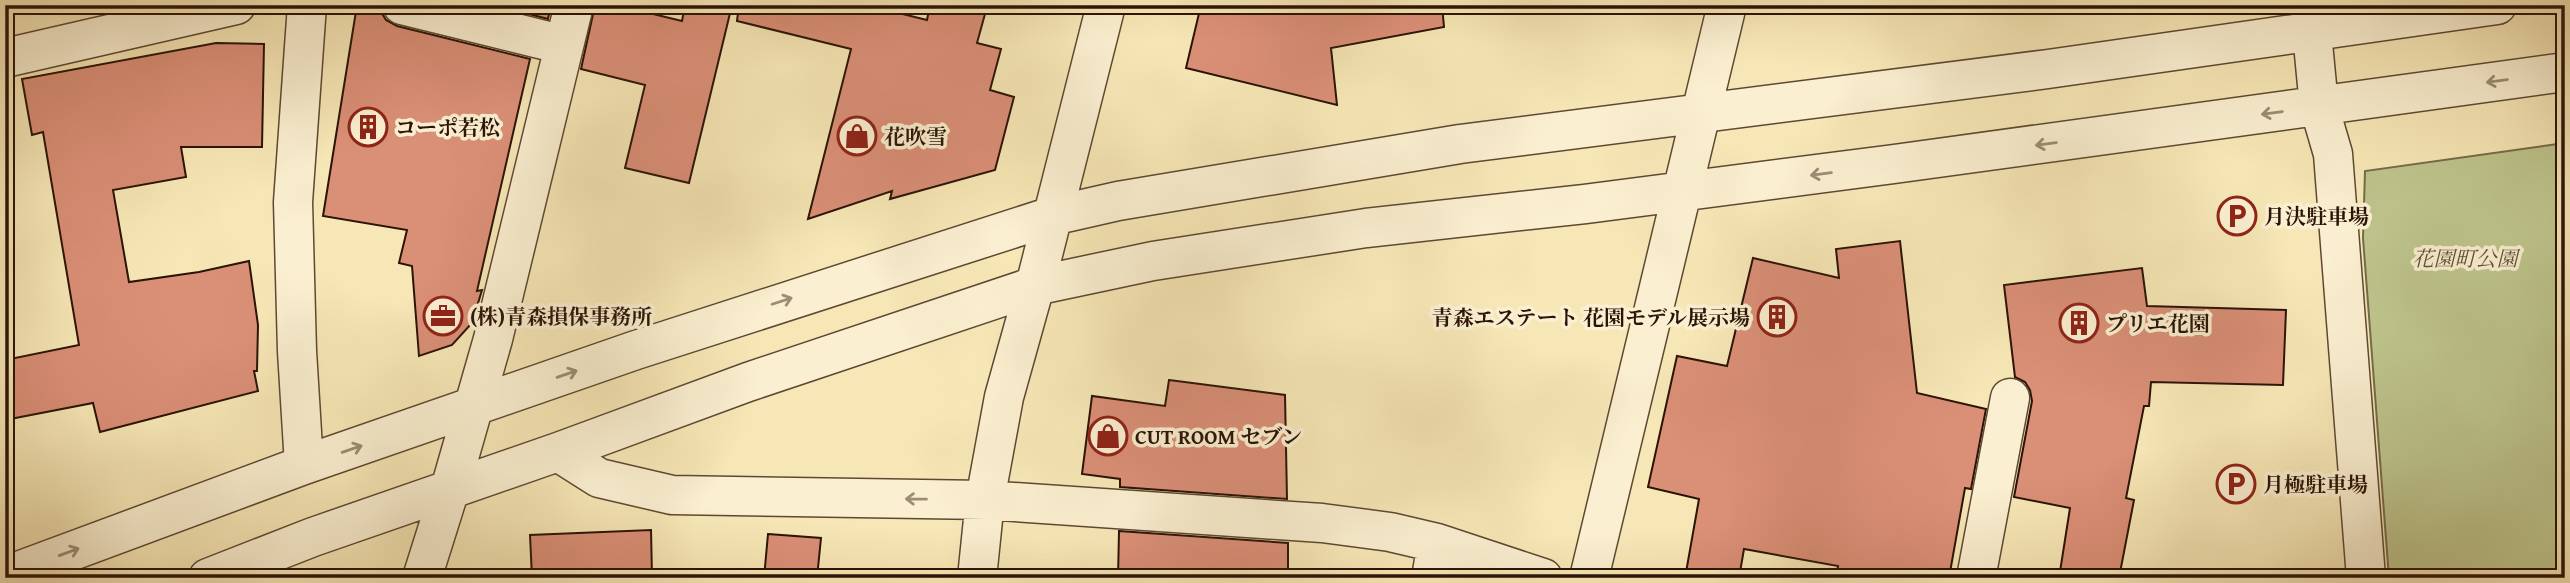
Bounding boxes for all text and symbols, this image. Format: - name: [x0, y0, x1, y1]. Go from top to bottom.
- one-way arrow: [2486, 75, 2509, 88]
- building icon: コーポ若松: [347, 106, 389, 148]
- one-way arrow: [2261, 107, 2284, 120]
- place label: コーポ若松: [395, 112, 500, 143]
- shop icon: 花吹雪: [836, 115, 878, 157]
- place label: 花吹雪: [884, 121, 947, 152]
- one-way arrow: [2036, 137, 2058, 150]
- one-way arrow: [1810, 167, 1833, 180]
- parking icon: 月決駐車場: [2216, 195, 2258, 237]
- place label: 月決駐車場: [2264, 201, 2369, 232]
- park label: 花園町公園: [2413, 243, 2520, 274]
- one-way arrow: [771, 294, 793, 307]
- office icon: (株)青森損保事務所: [422, 295, 464, 337]
- building icon: 青森エステート 花園モデル展示場: [1756, 296, 1798, 338]
- place label: (株)青森損保事務所: [470, 301, 652, 332]
- place label: 青森エステート 花園モデル展示場: [1432, 302, 1750, 333]
- building icon: プリエ花園: [2058, 302, 2100, 344]
- place label: プリエ花園: [2106, 308, 2210, 339]
- one-way arrow: [555, 367, 577, 379]
- shop icon: CUT ROOM セブン: [1087, 415, 1129, 457]
- place label: CUT ROOM セブン: [1135, 421, 1302, 452]
- one-way arrow: [340, 442, 362, 454]
- parking icon: 月極駐車場: [2215, 463, 2257, 505]
- place label: 月極駐車場: [2263, 469, 2368, 500]
- one-way arrow: [905, 492, 928, 506]
- one-way arrow: [58, 545, 80, 558]

